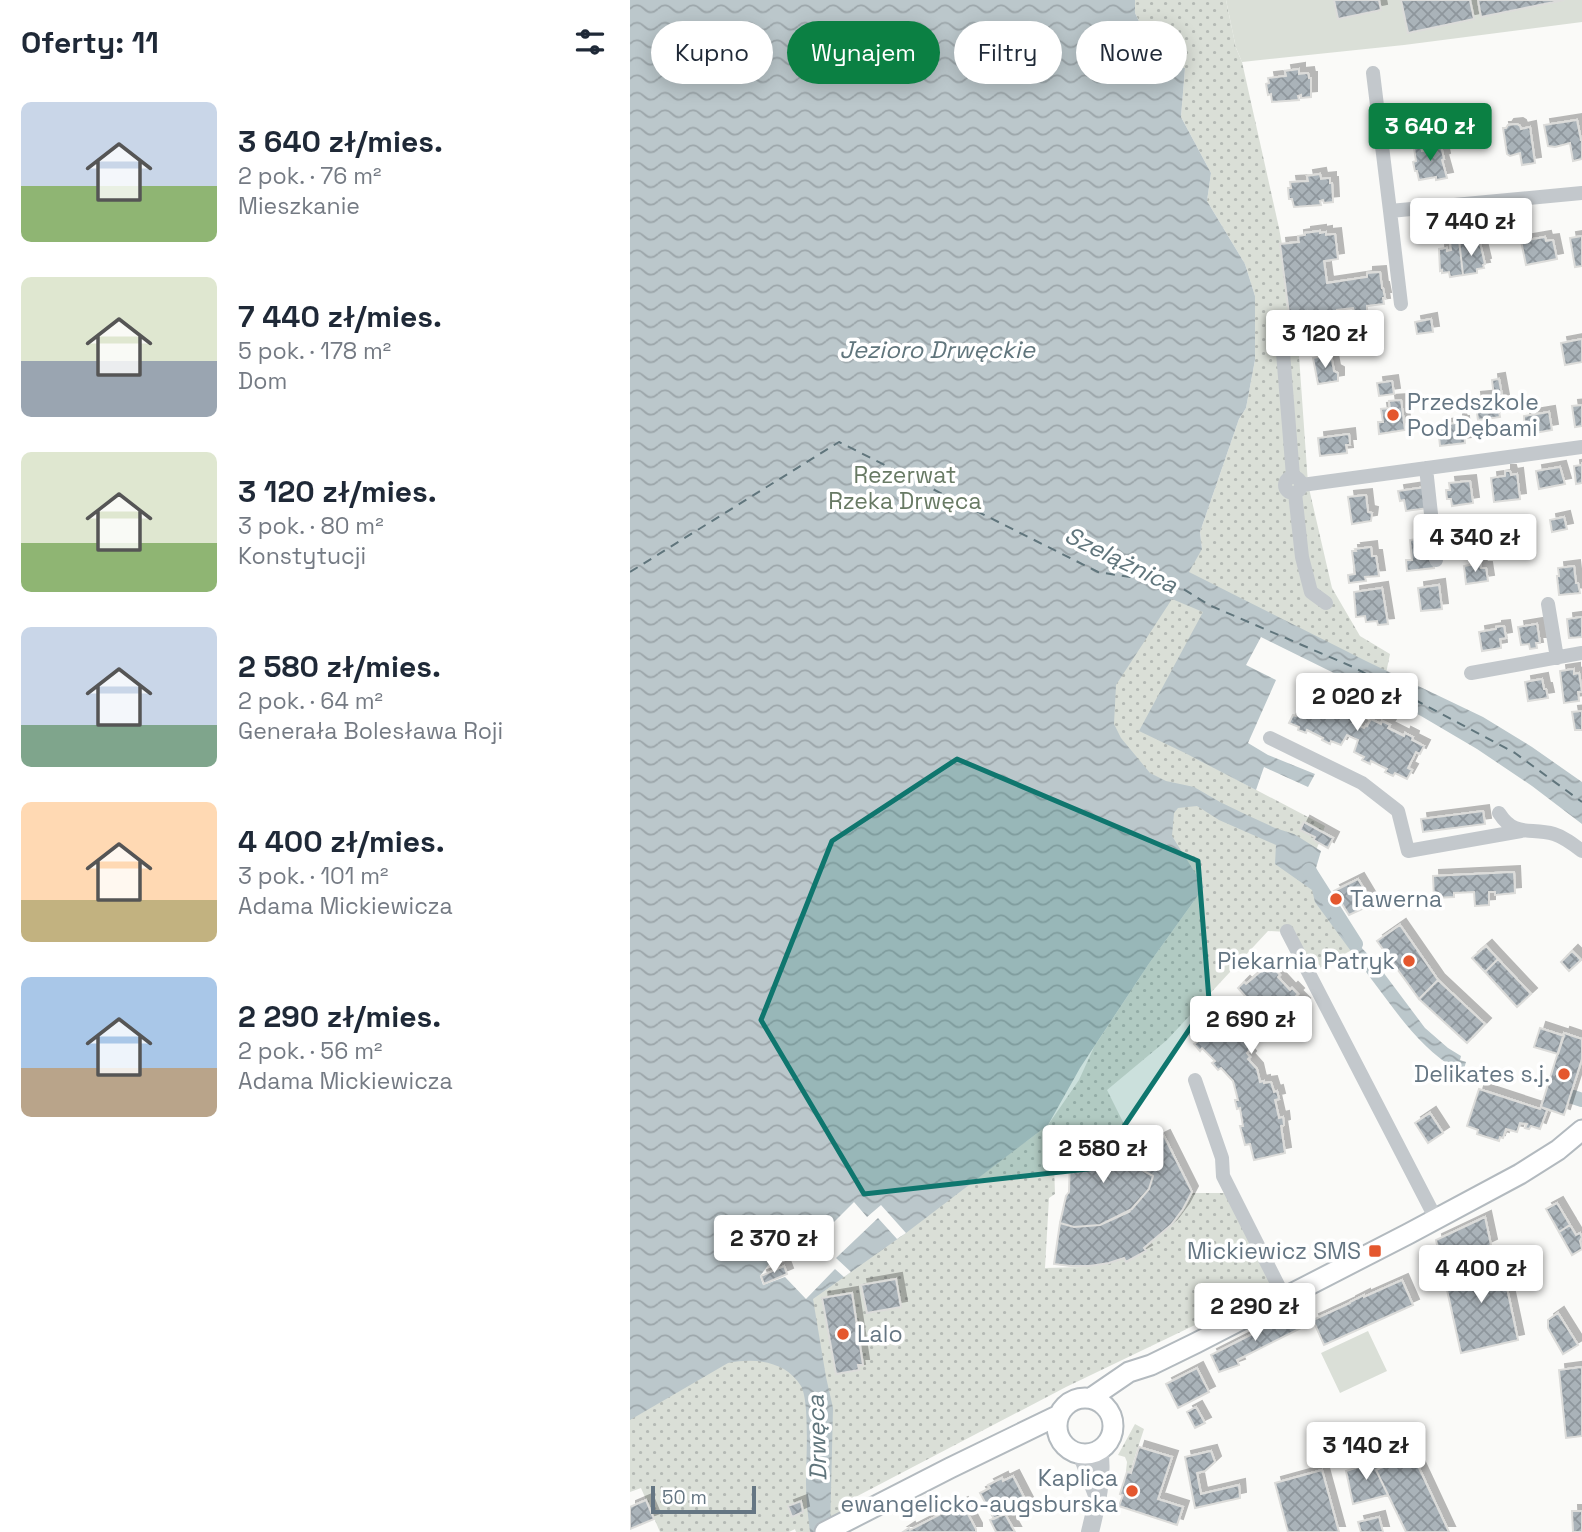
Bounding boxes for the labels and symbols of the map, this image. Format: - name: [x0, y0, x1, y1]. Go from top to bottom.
- pin: 3 640 zł: [1358, 104, 1502, 163]
- pin: 7 440 zł: [1399, 198, 1543, 258]
- pin: 3 120 zł: [1253, 310, 1397, 370]
- water label: Jezioro Drwęckie: [839, 334, 1036, 365]
- place label: Przedszkole Pod Dębami: [1407, 387, 1539, 443]
- marker: Przedszkole Pod Dębami: [1385, 407, 1401, 423]
- park label: Rezerwat Rzeka Drwęca: [828, 460, 982, 516]
- pin: 4 340 zł: [1403, 514, 1547, 574]
- water label: Szelążnica: [1060, 519, 1183, 600]
- pin: 2 020 zł: [1285, 674, 1429, 733]
- place label: Tawerna: [1350, 884, 1442, 914]
- marker: Tawerna: [1328, 891, 1344, 907]
- place label: Piekarnia Patryk: [1217, 946, 1395, 976]
- marker: Piekarnia Patryk: [1401, 953, 1417, 969]
- pin: 2 690 zł: [1179, 996, 1323, 1056]
- place label: Delikates s.j.: [1414, 1059, 1550, 1089]
- marker: Delikates s.j.: [1556, 1066, 1572, 1082]
- pin: 2 580 zł: [1031, 1126, 1175, 1185]
- pin: 2 370 zł: [702, 1216, 846, 1275]
- place label: Mickiewicz SMS: [1187, 1236, 1361, 1266]
- marker: Mickiewicz SMS: [1367, 1243, 1383, 1259]
- pin: 4 400 zł: [1409, 1246, 1553, 1305]
- pin: 2 290 zł: [1183, 1284, 1327, 1343]
- place label: Lalo: [857, 1319, 903, 1349]
- marker: Lalo: [835, 1326, 851, 1342]
- water label: Drwęca: [799, 1394, 833, 1482]
- pin: 3 140 zł: [1294, 1422, 1438, 1482]
- place label: Kaplica ewangelicko-augsburska: [841, 1463, 1118, 1519]
- scale bar: [651, 1483, 756, 1515]
- marker: Kaplica ewangelicko-augsburska: [1124, 1483, 1140, 1499]

